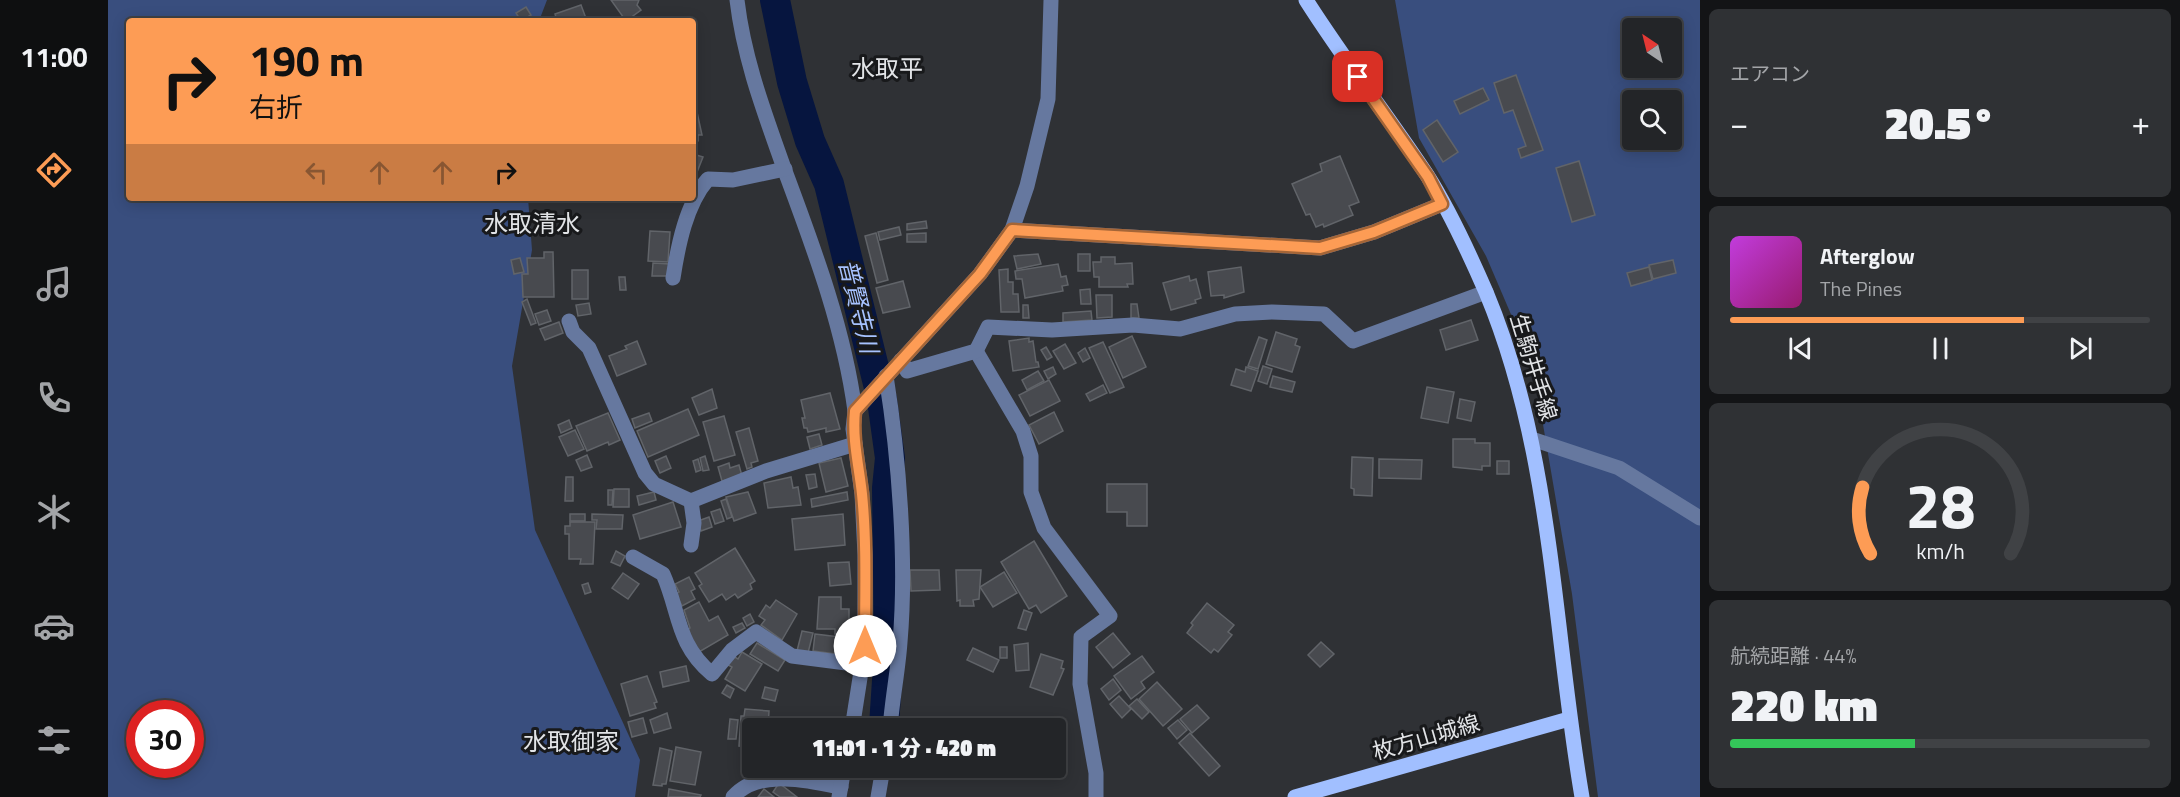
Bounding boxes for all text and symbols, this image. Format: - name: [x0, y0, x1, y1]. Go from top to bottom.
- north arrow: [1622, 18, 1682, 78]
- map controls: [1622, 18, 1682, 150]
- text: 190 m: [249, 28, 364, 92]
- text: 11:00: [20, 36, 88, 77]
- icon: right: [150, 42, 228, 120]
- district label: 水取平: [851, 50, 923, 86]
- pin: [1332, 51, 1383, 102]
- text: エアコン: [1730, 58, 1810, 89]
- icon: arrive: [1341, 60, 1374, 93]
- text: 右折: [249, 86, 303, 127]
- text: 20.5°: [1884, 88, 1996, 156]
- button: search: [1622, 90, 1682, 150]
- text: −: [1730, 98, 1748, 148]
- text: +: [2132, 98, 2150, 148]
- icon: directions: [33, 149, 75, 191]
- icon: left: [300, 156, 333, 189]
- icon: ahead: [363, 156, 396, 189]
- icon: ahead: [426, 156, 459, 189]
- icon: right: [489, 156, 522, 189]
- district label: 水取清水: [484, 205, 580, 241]
- text: Afterglow: [1820, 239, 1915, 273]
- water label: 普賢寺川: [830, 255, 889, 360]
- icon: music: [33, 263, 75, 305]
- text: The Pines: [1820, 273, 1902, 304]
- street label: 生駒井手線: [1502, 309, 1566, 425]
- icon: previous: [1784, 332, 1817, 365]
- icon: pause: [1924, 332, 1957, 365]
- icon: next: [2064, 332, 2097, 365]
- icon: phone: [33, 377, 75, 419]
- text: 28: [1905, 457, 1975, 552]
- icon: climate: [33, 491, 75, 533]
- text: km/h: [1916, 535, 1964, 567]
- icon: car: [33, 605, 75, 647]
- position arrow: [833, 614, 897, 678]
- text: 航続距離 · 44%: [1730, 640, 1857, 671]
- text: 220 km: [1730, 670, 1878, 738]
- speed limit sign: 30: [126, 700, 204, 778]
- street label: 枚方山城線: [1368, 705, 1484, 769]
- icon: filters: [33, 719, 75, 761]
- district label: 水取御家: [523, 723, 619, 759]
- text: 11:01 · 1 分 · 420 m: [812, 731, 996, 765]

